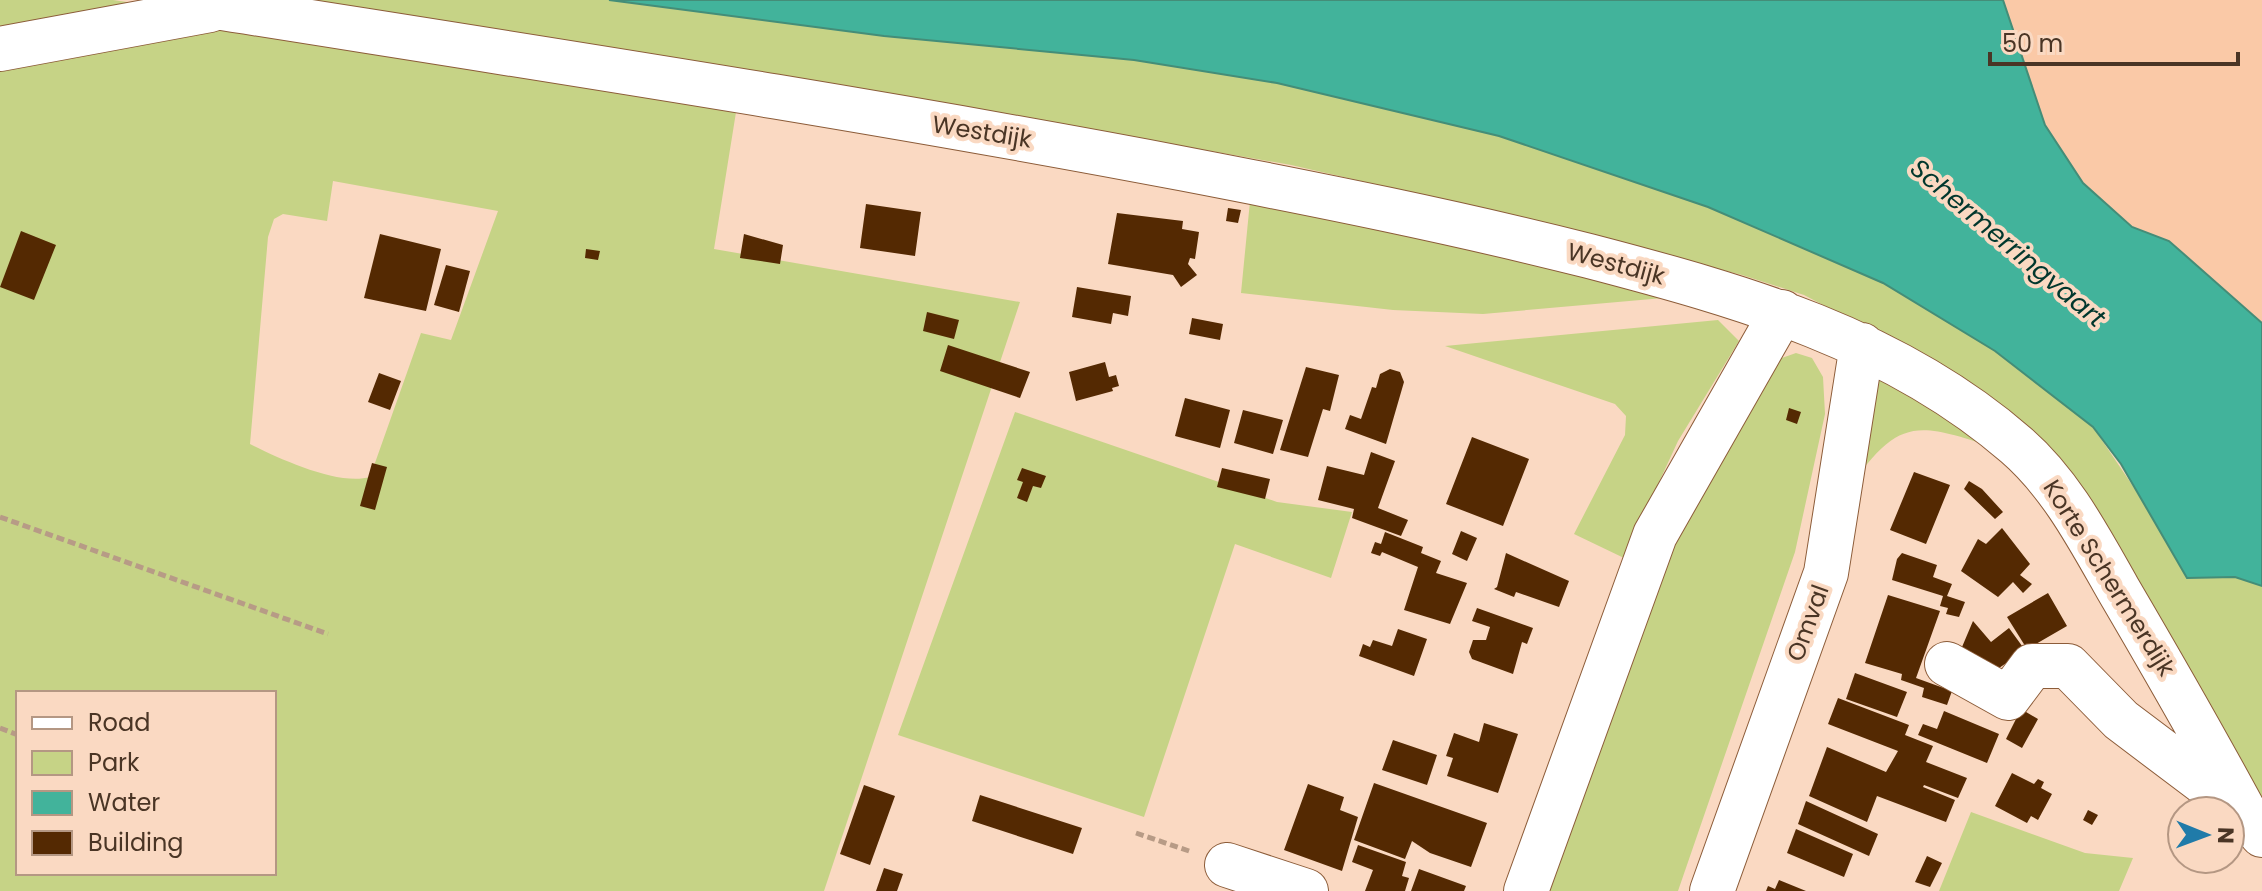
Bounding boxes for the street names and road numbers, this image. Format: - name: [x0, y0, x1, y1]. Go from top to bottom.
- street label: Westdijk: [930, 107, 1035, 156]
- street label: Westdijk: [1564, 235, 1669, 293]
- street label: Korte Schermerdijk: [2036, 473, 2184, 683]
- street label: Omval: [1778, 580, 1837, 666]

